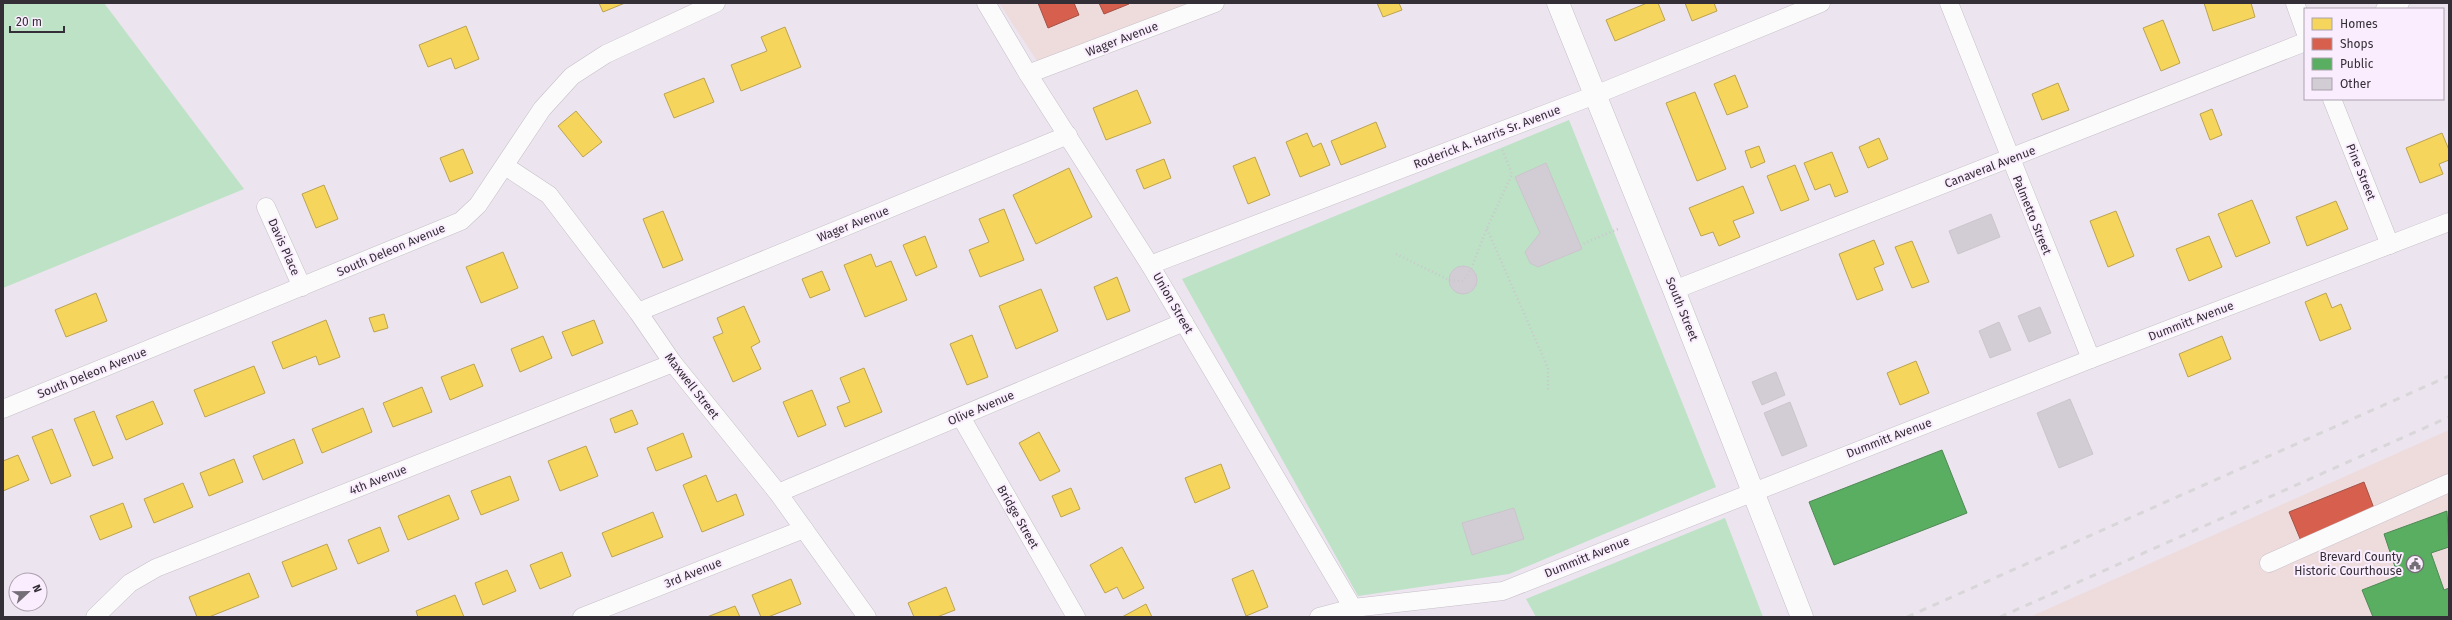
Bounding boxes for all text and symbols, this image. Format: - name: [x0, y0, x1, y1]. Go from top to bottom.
- scale bar: [10, 8, 64, 34]
- legend: [2304, 8, 2444, 100]
- text: 20 m: [16, 15, 42, 29]
- text: Homes: [2340, 17, 2378, 31]
- street label: Wager Avenue: [1084, 19, 1160, 59]
- text: Shops: [2340, 37, 2374, 51]
- text: Public: [2340, 57, 2374, 71]
- text: Other: [2340, 77, 2371, 91]
- street label: Roderick A. Harris Sr. Avenue: [1412, 102, 1562, 172]
- street label: Pine Street: [2343, 142, 2379, 203]
- street label: Canaveral Avenue: [1943, 143, 2037, 191]
- street label: Palmetto Street: [2010, 173, 2055, 257]
- street label: Wager Avenue: [815, 203, 891, 245]
- street label: Davis Place: [265, 216, 303, 278]
- street label: South Deleon Avenue: [335, 221, 447, 279]
- street label: Union Street: [1150, 270, 1196, 337]
- street label: South Street: [1663, 275, 1701, 344]
- street label: Dummitt Avenue: [2146, 298, 2236, 344]
- street label: South Deleon Avenue: [35, 345, 149, 401]
- street label: Maxwell Street: [662, 350, 722, 422]
- street label: Olive Avenue: [946, 388, 1016, 428]
- street label: Dummitt Avenue: [1844, 415, 1934, 461]
- street label: 4th Avenue: [347, 462, 409, 498]
- street label: Bridge Street: [994, 483, 1042, 552]
- street label: Dummitt Avenue: [1542, 534, 1632, 580]
- place label: Brevard County Historic Courthouse: [2294, 550, 2402, 578]
- public building icon: Brevard County Historic Courthouse: [2405, 554, 2425, 574]
- street label: 3rd Avenue: [662, 555, 724, 591]
- north arrow: [8, 572, 48, 612]
- text: N: [29, 583, 44, 594]

